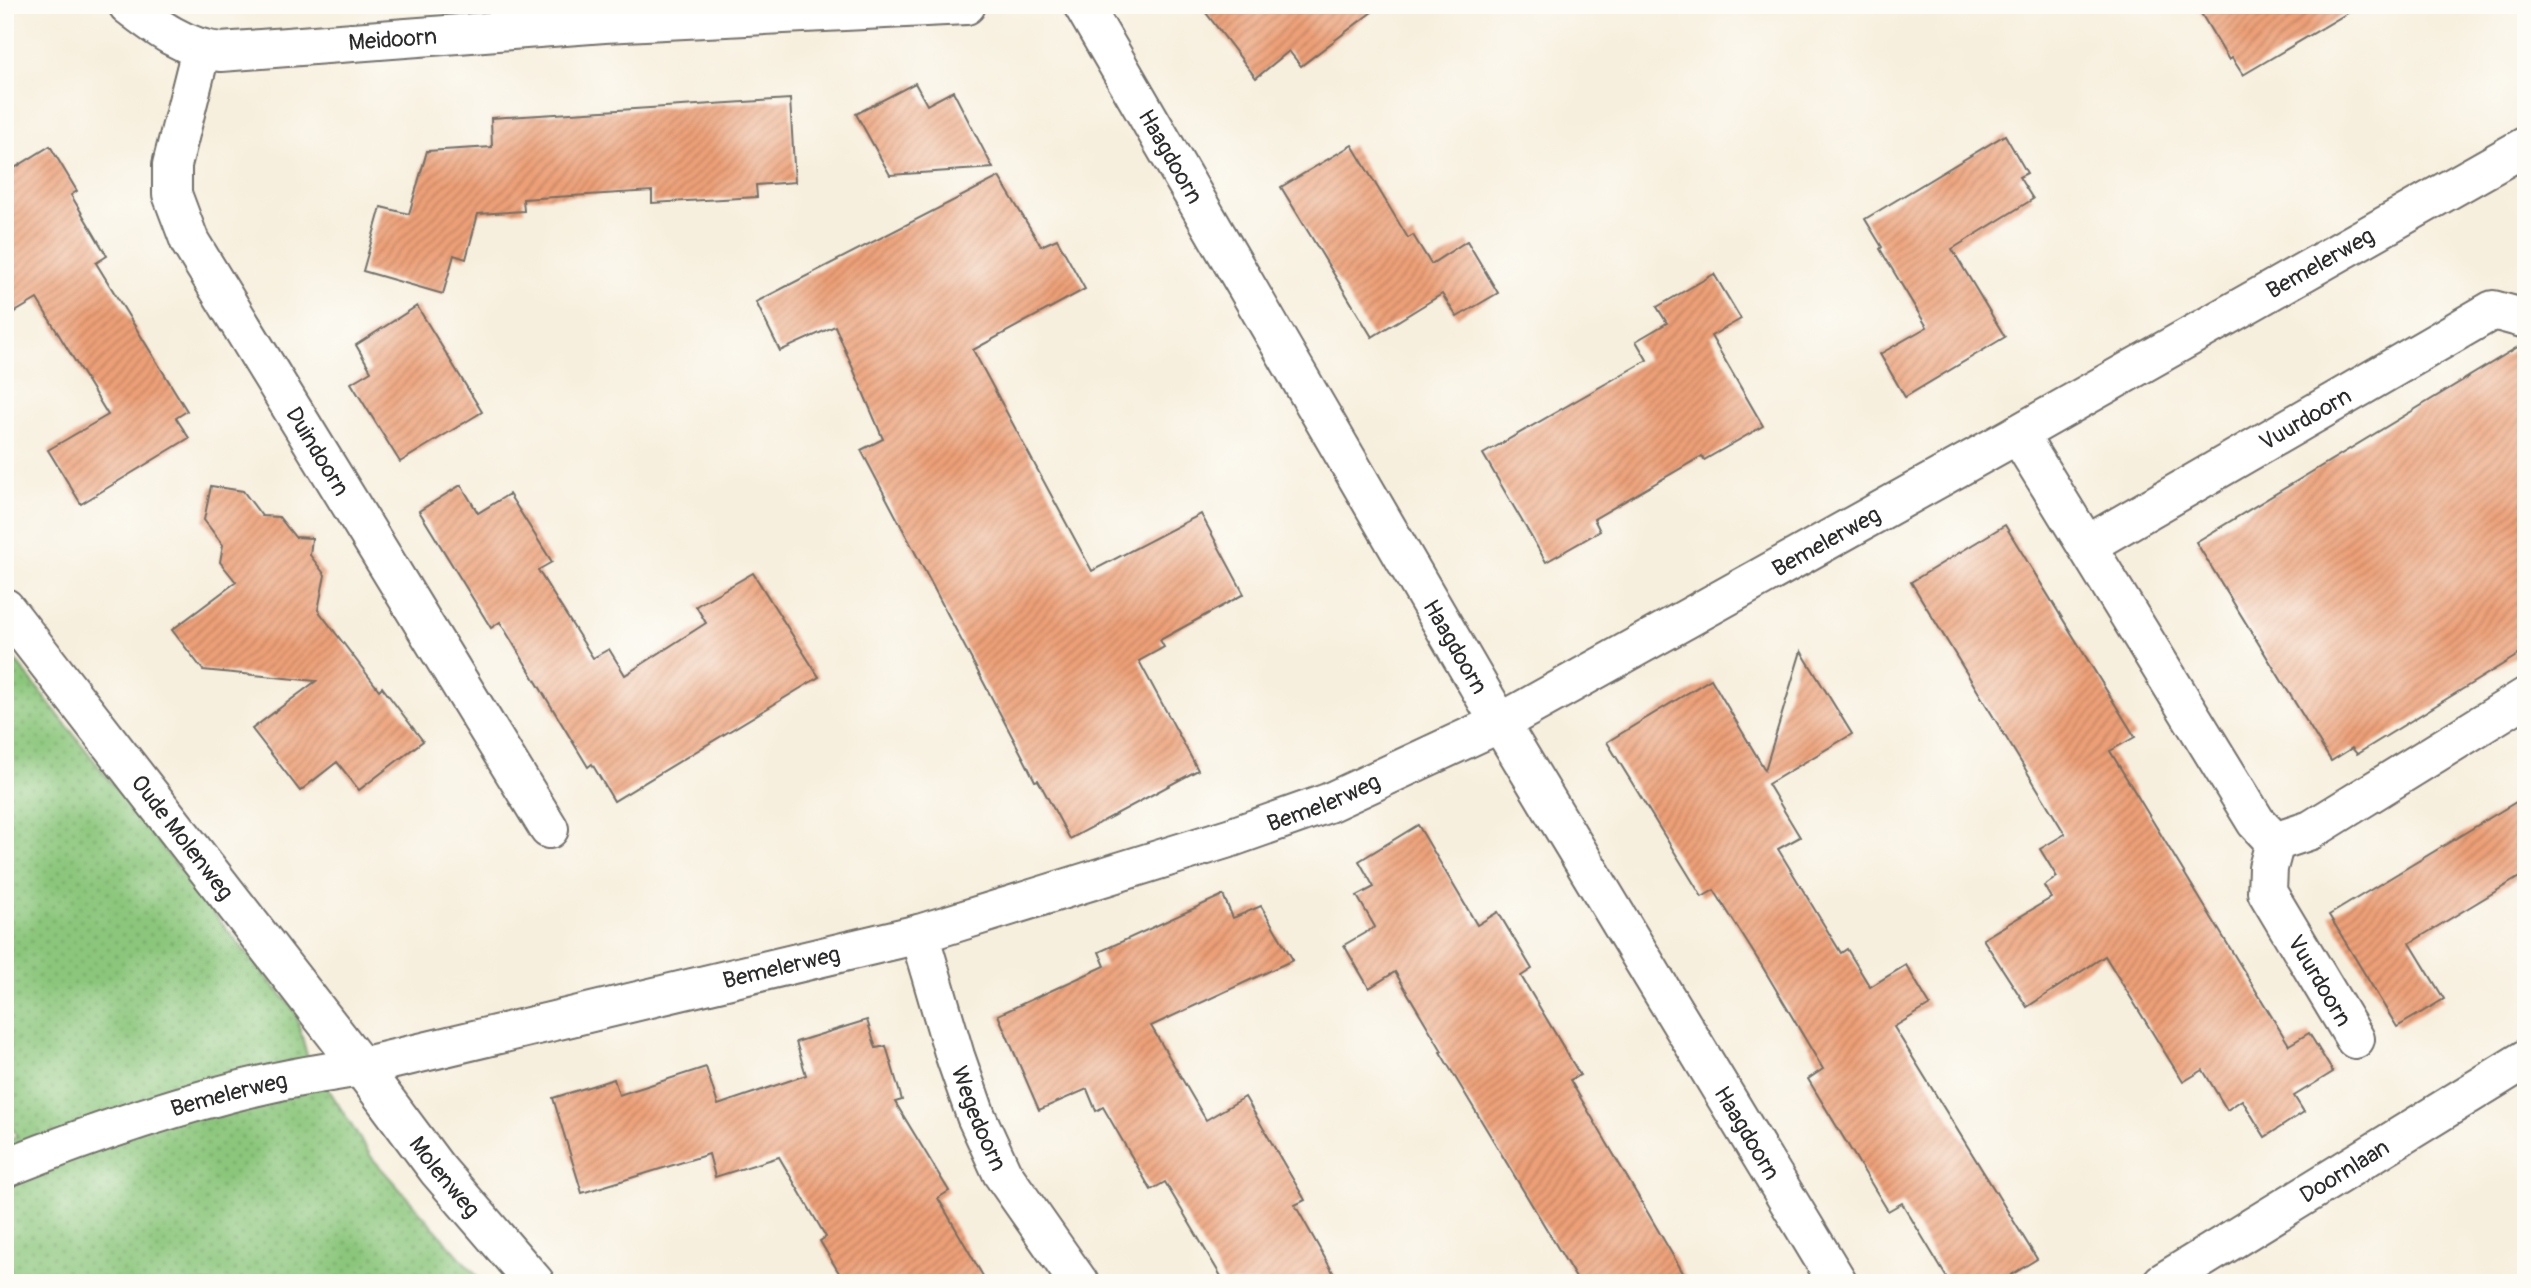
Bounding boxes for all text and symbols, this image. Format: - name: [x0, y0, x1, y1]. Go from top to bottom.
- street label: Meidoorn: [347, 21, 438, 57]
- street label: Haagdoorn: [1132, 104, 1210, 209]
- street label: Bemelerweg: [2261, 221, 2379, 305]
- street label: Vuurdoorn: [2254, 381, 2356, 457]
- street label: Duindoorn: [280, 401, 356, 501]
- street label: Bemelerweg: [1767, 499, 1885, 583]
- street label: Haagdoorn: [1417, 594, 1494, 699]
- street label: Bemelerweg: [1263, 766, 1385, 838]
- street label: Oude Molenweg: [125, 769, 240, 906]
- street label: Vuurdoorn: [2281, 929, 2358, 1031]
- street label: Bemelerweg: [720, 939, 843, 995]
- street label: Wegedoorn: [945, 1062, 1014, 1175]
- street label: Bemelerweg: [167, 1065, 290, 1123]
- street label: Haagdoorn: [1708, 1081, 1787, 1185]
- street label: Molenweg: [403, 1130, 487, 1223]
- street label: Doornlaan: [2294, 1132, 2394, 1209]

